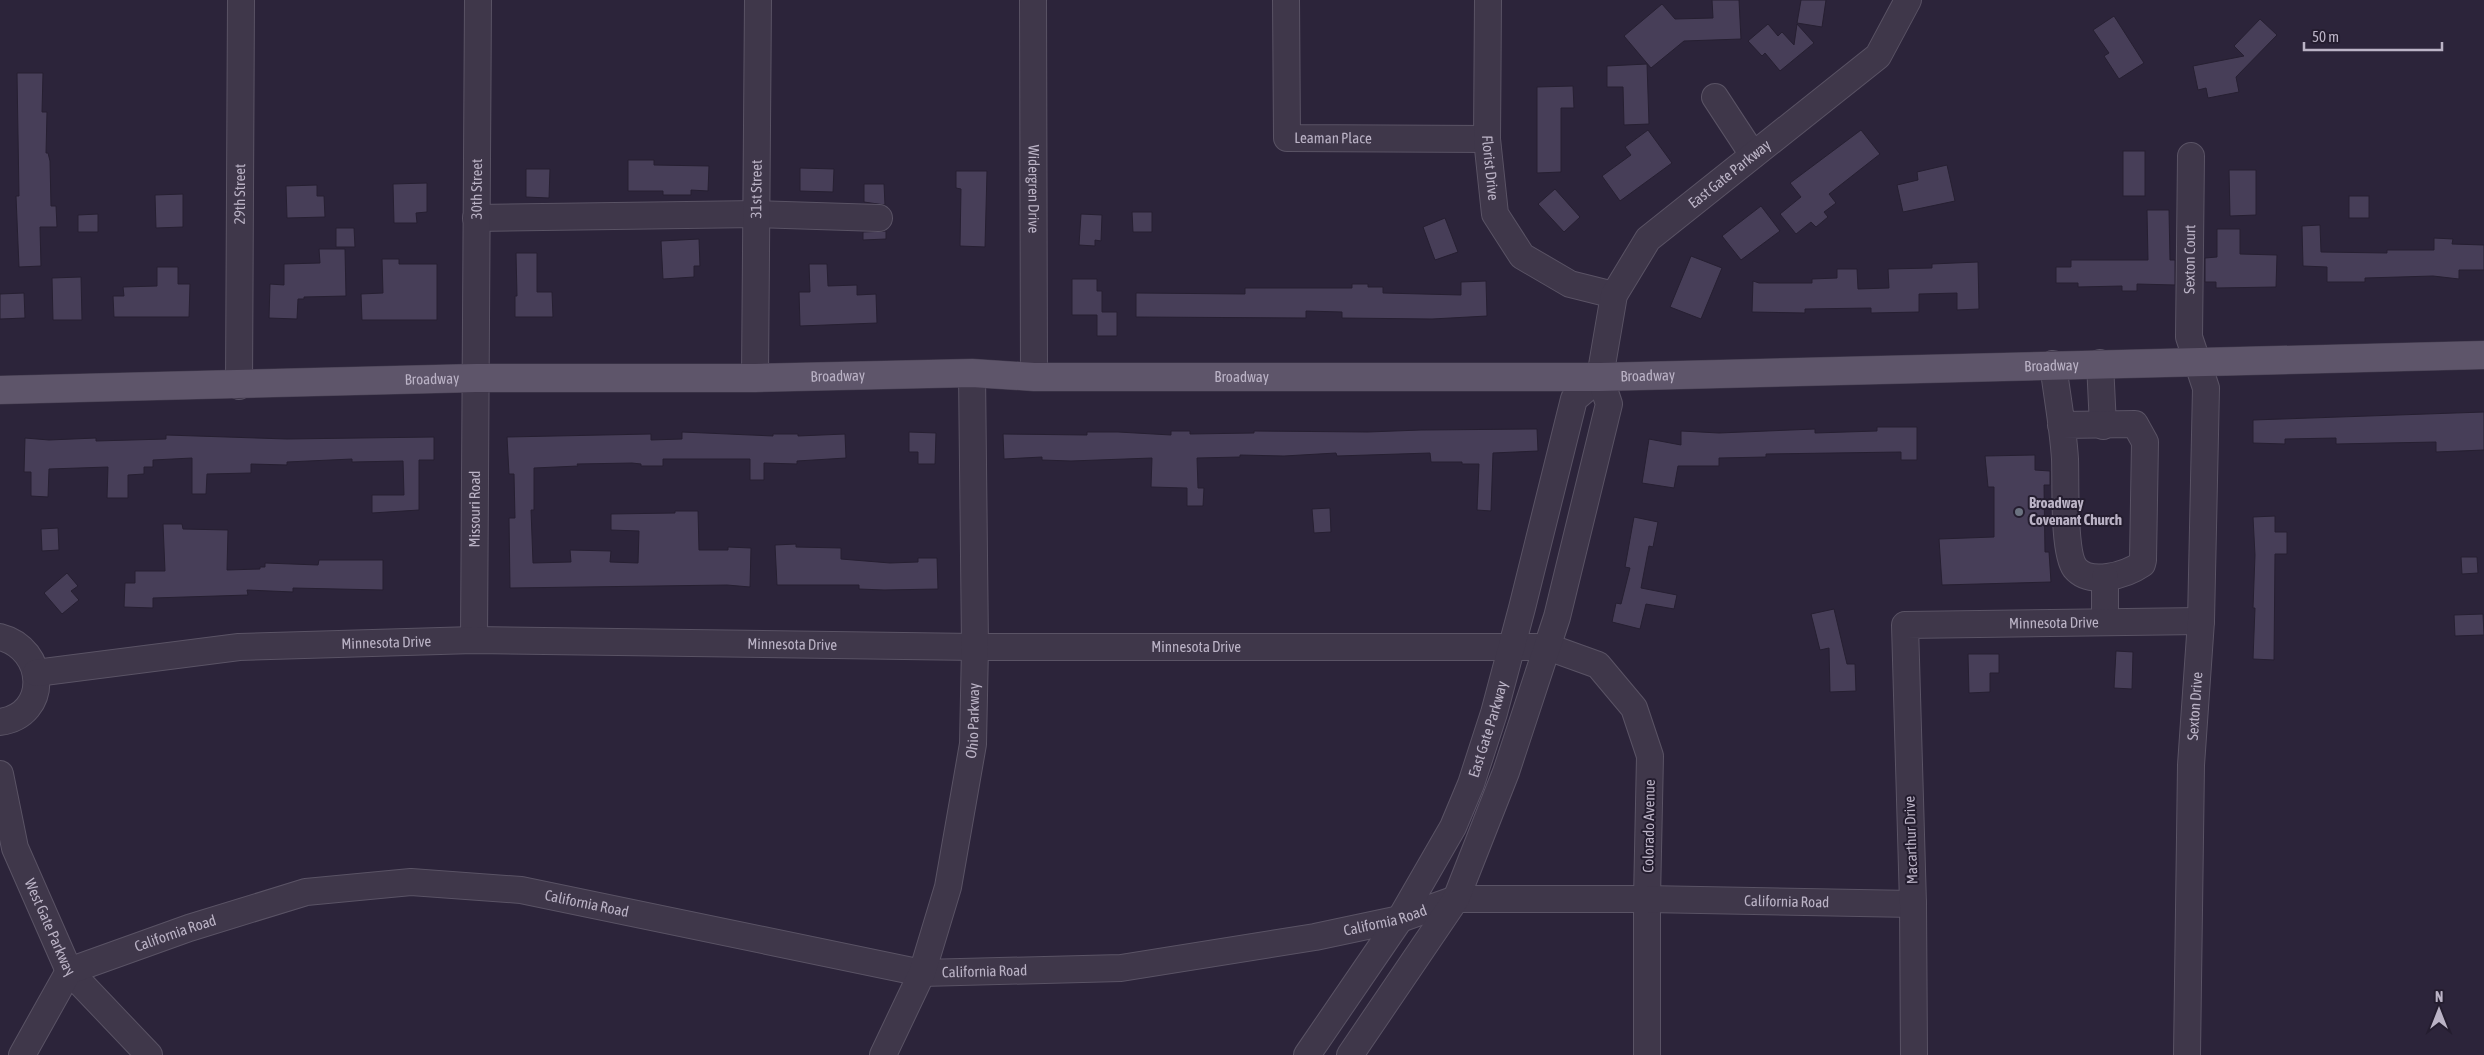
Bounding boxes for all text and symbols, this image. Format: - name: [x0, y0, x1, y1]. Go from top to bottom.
- scale bar: [2304, 20, 2442, 52]
- text: 50 m: [2312, 28, 2339, 45]
- street label: Leaman Place: [1294, 129, 1372, 146]
- street label: Florist Drive: [1479, 135, 1503, 202]
- street label: East Gate Parkway: [1685, 136, 1774, 211]
- street label: Widergren Drive: [1025, 145, 1043, 233]
- street label: 30th Street: [468, 159, 485, 219]
- street label: 31st Street: [747, 160, 765, 218]
- street label: 29th Street: [231, 164, 248, 224]
- street label: Sexton Court: [2180, 224, 2198, 294]
- street label: Broadway: [2024, 356, 2079, 374]
- street label: Broadway: [810, 366, 865, 385]
- street label: Broadway: [1620, 366, 1675, 384]
- street label: Broadway: [1214, 368, 1269, 385]
- street label: Broadway: [404, 369, 459, 388]
- street label: Missouri Road: [466, 470, 483, 548]
- place label: Broadway Covenant Church: [2029, 494, 2122, 528]
- marker: Broadway Covenant Church: [2013, 506, 2025, 518]
- street label: Minnesota Drive: [2009, 613, 2099, 632]
- street label: Minnesota Drive: [341, 632, 432, 652]
- street label: Minnesota Drive: [747, 635, 837, 653]
- street label: Minnesota Drive: [1151, 638, 1241, 655]
- street label: Sexton Drive: [2184, 671, 2205, 741]
- street label: East Gate Parkway: [1465, 679, 1510, 779]
- street label: Ohio Parkway: [962, 683, 982, 760]
- street label: Colorado Avenue: [1639, 779, 1658, 873]
- street label: Macarthur Drive: [1900, 795, 1921, 884]
- street label: West Gate Parkway: [22, 876, 78, 980]
- street label: California Road: [543, 886, 630, 920]
- street label: California Road: [1744, 892, 1830, 910]
- street label: California Road: [1342, 901, 1429, 939]
- street label: California Road: [132, 911, 218, 955]
- street label: California Road: [942, 961, 1027, 980]
- north arrow: [2414, 985, 2464, 1035]
- text: N: [2435, 989, 2443, 1005]

